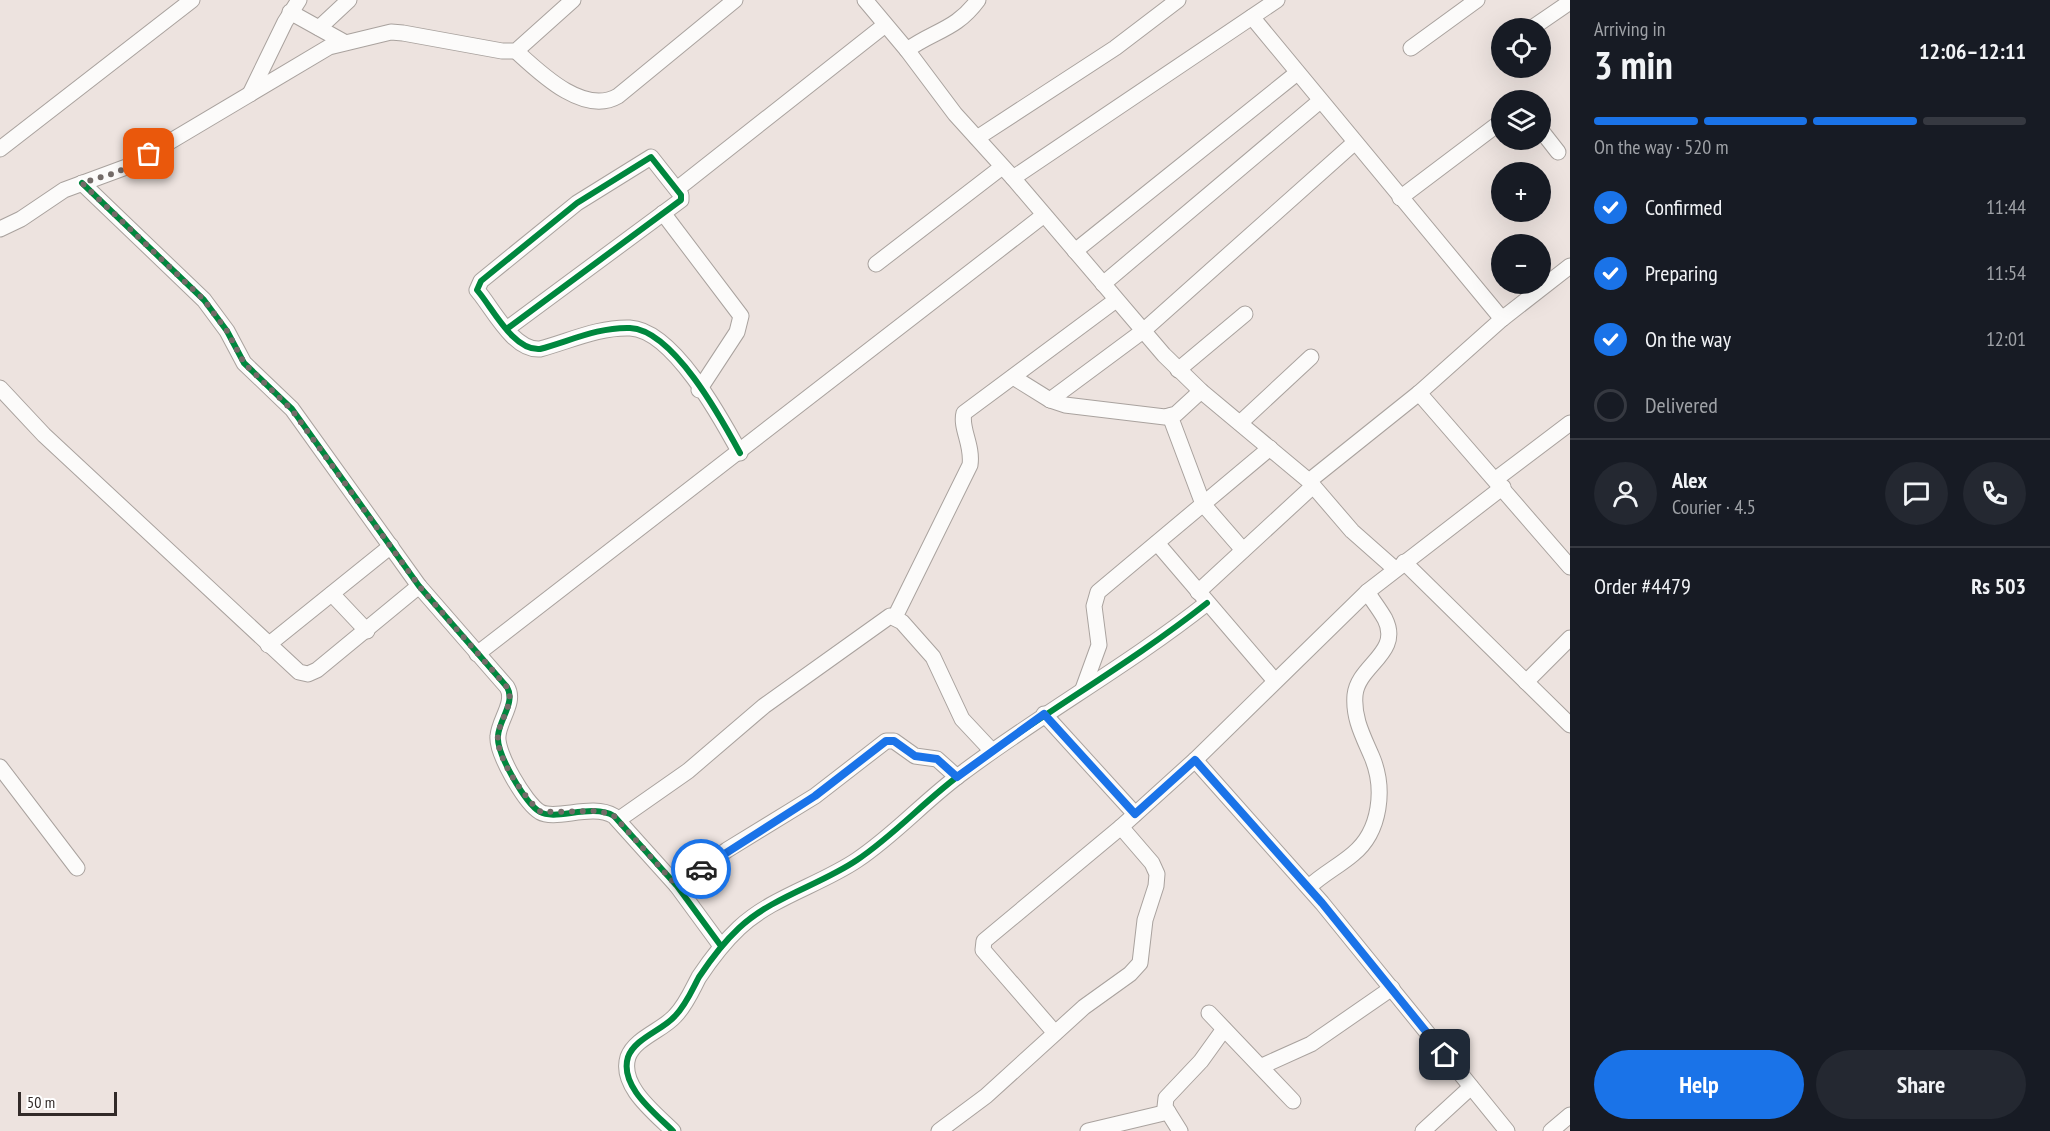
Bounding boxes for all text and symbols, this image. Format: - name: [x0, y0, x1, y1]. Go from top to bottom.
- text: Arriving in: [1594, 16, 1666, 42]
- map controls: [1491, 18, 1551, 294]
- button: locate: [1491, 18, 1551, 78]
- text: 12:06–12:11: [1919, 37, 2026, 65]
- text: 3 min: [1594, 39, 1673, 90]
- button: layers: [1491, 90, 1551, 150]
- pin: [123, 128, 174, 179]
- text: On the way · 520 m: [1594, 134, 1729, 160]
- icon: bag: [132, 137, 165, 170]
- button: +: [1491, 162, 1551, 222]
- icon: check: [1594, 191, 1627, 224]
- text: Confirmed: [1645, 193, 1722, 221]
- text: 11:44: [1986, 194, 2026, 220]
- button: −: [1491, 234, 1551, 294]
- icon: check: [1594, 257, 1627, 290]
- text: Preparing: [1645, 259, 1718, 287]
- text: 11:54: [1986, 260, 2026, 286]
- icon: check: [1594, 323, 1627, 356]
- text: On the way: [1645, 325, 1731, 353]
- text: 12:01: [1986, 326, 2026, 352]
- text: Delivered: [1645, 391, 1718, 419]
- button: person: [1594, 462, 1657, 525]
- button: chat: [1885, 462, 1948, 525]
- button: phone: [1963, 462, 2026, 525]
- text: Alex: [1672, 466, 1707, 494]
- text: Courier · 4.5: [1672, 494, 1756, 520]
- text: Order #4479: [1594, 572, 1691, 600]
- text: Rs 503: [1971, 572, 2026, 600]
- courier: [671, 839, 731, 899]
- icon: car: [685, 853, 718, 886]
- pin: [1419, 1029, 1470, 1080]
- icon: home: [1428, 1038, 1461, 1071]
- button: Help: [1594, 1050, 1804, 1119]
- button: Share: [1816, 1050, 2026, 1119]
- scale bar: [18, 1089, 117, 1116]
- text: 50 m: [27, 1092, 55, 1112]

